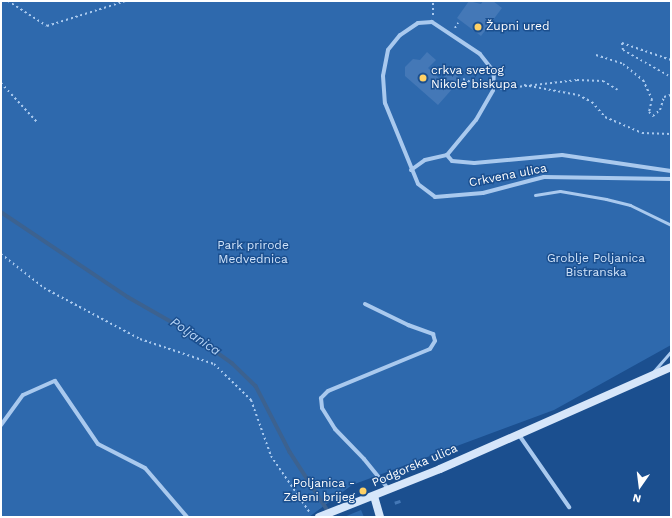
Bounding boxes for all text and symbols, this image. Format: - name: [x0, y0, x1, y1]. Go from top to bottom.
- place label: Župni ured: [486, 20, 550, 34]
- marker: Župni ured: [473, 22, 483, 32]
- place label: crkva svetog Nikole biskupa: [431, 64, 517, 92]
- marker: crkva svetog Nikole biskupa: [418, 73, 428, 83]
- street label: Crkvena ulica: [468, 161, 548, 191]
- park label: Park prirode Medvednica: [217, 239, 289, 267]
- park label: Groblje Poljanica Bistranska: [547, 252, 645, 280]
- water label: Poljanica: [167, 315, 223, 359]
- street label: Podgorska ulica: [370, 441, 460, 491]
- north arrow: [620, 466, 660, 506]
- place label: Poljanica - Zeleni brijeg: [283, 477, 355, 505]
- marker: Poljanica - Zeleni brijeg: [358, 486, 368, 496]
- text: N: [631, 491, 643, 505]

